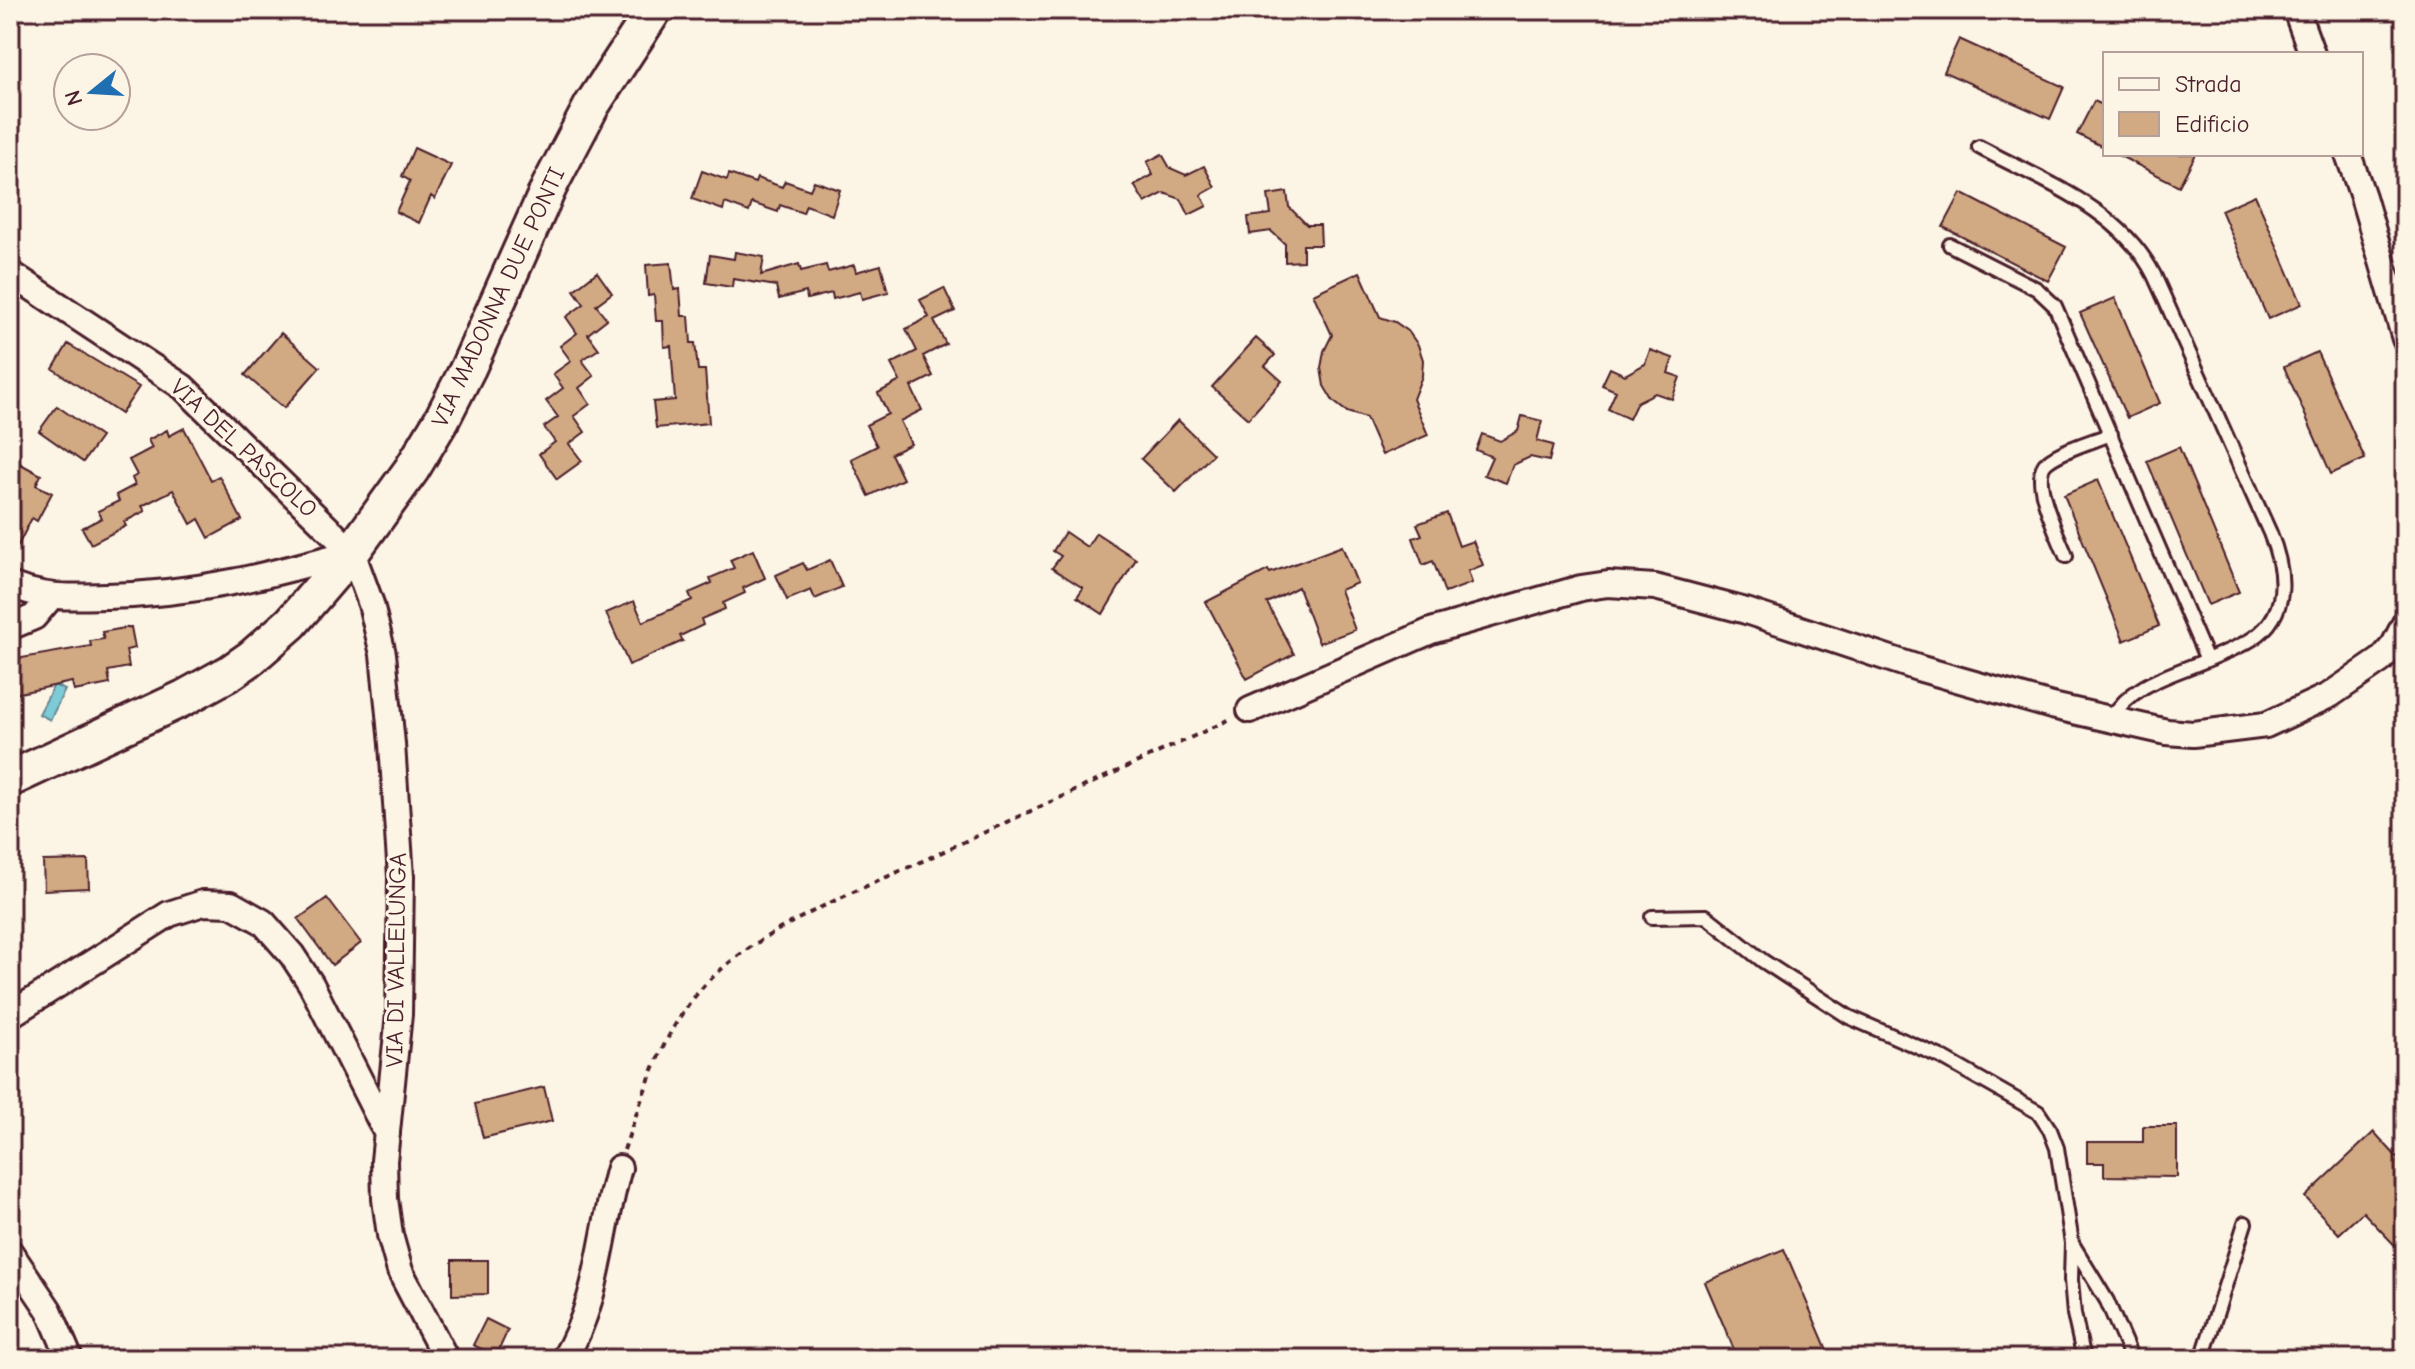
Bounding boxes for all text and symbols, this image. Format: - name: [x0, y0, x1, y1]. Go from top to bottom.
- north arrow: [52, 52, 132, 132]
- legend: [2103, 52, 2363, 156]
- text: Strada: [2175, 70, 2242, 98]
- text: N: [59, 87, 89, 109]
- text: Edificio: [2175, 110, 2250, 138]
- street label: VIA MADONNA DUE PONTI: [425, 163, 571, 431]
- street label: VIA DEL PASCOLO: [165, 373, 323, 523]
- street label: VIA DI VALLELUNGA: [380, 852, 412, 1068]

